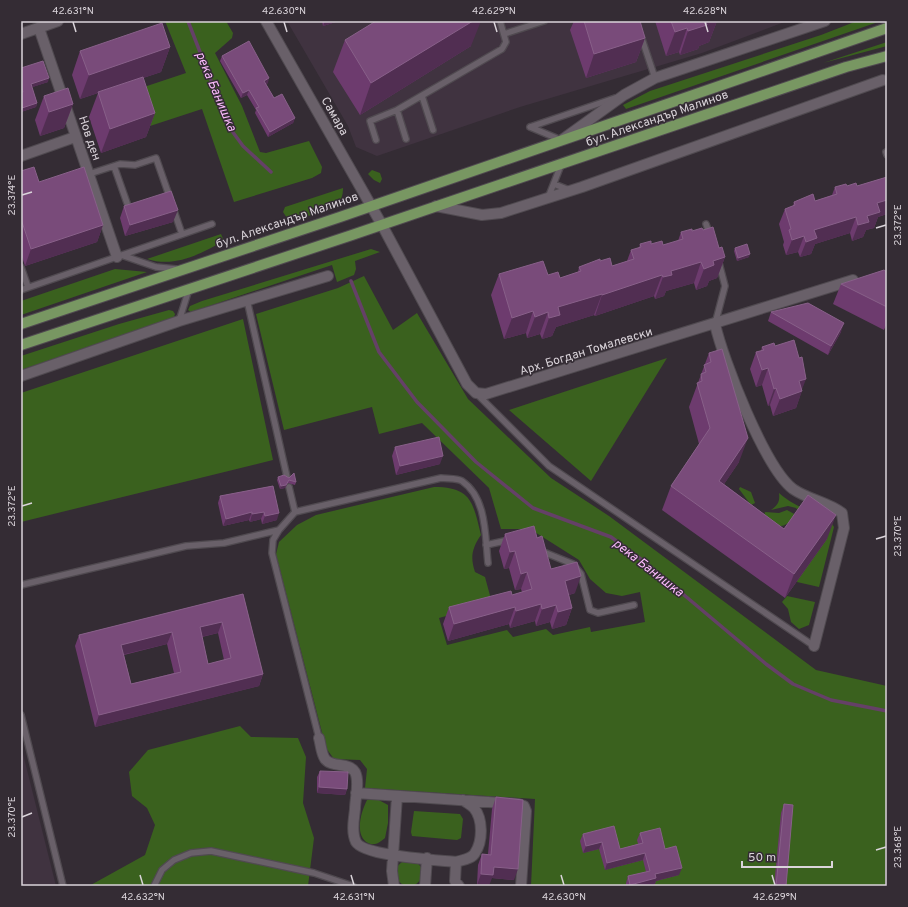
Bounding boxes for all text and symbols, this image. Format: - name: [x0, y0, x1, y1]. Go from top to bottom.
- text: 42.631°N: [52, 5, 94, 18]
- text: 42.630°N: [262, 5, 306, 18]
- text: 42.629°N: [472, 5, 516, 18]
- text: 42.628°N: [683, 5, 727, 18]
- water label: река Банишка: [191, 49, 239, 134]
- street label: бул. Александър Малинов: [584, 87, 731, 151]
- street label: Самара: [317, 94, 352, 139]
- street label: Нов ден: [74, 114, 104, 163]
- text: 23.374°E: [6, 175, 19, 215]
- street label: бул. Александър Малинов: [214, 189, 361, 253]
- text: 23.372°E: [892, 204, 905, 246]
- street label: Арх. Богдан Томалевски: [518, 324, 655, 380]
- text: 23.372°E: [6, 485, 19, 527]
- text: 23.370°E: [892, 515, 905, 557]
- water label: река Банишка: [609, 536, 687, 601]
- text: 23.370°E: [6, 796, 19, 838]
- text: 23.368°E: [892, 826, 905, 868]
- scale bar: [742, 843, 832, 869]
- text: 50 m: [748, 850, 776, 866]
- text: 42.632°N: [121, 891, 165, 904]
- text: 42.631°N: [333, 891, 375, 904]
- text: 42.630°N: [542, 891, 586, 904]
- text: 42.629°N: [753, 891, 797, 904]

